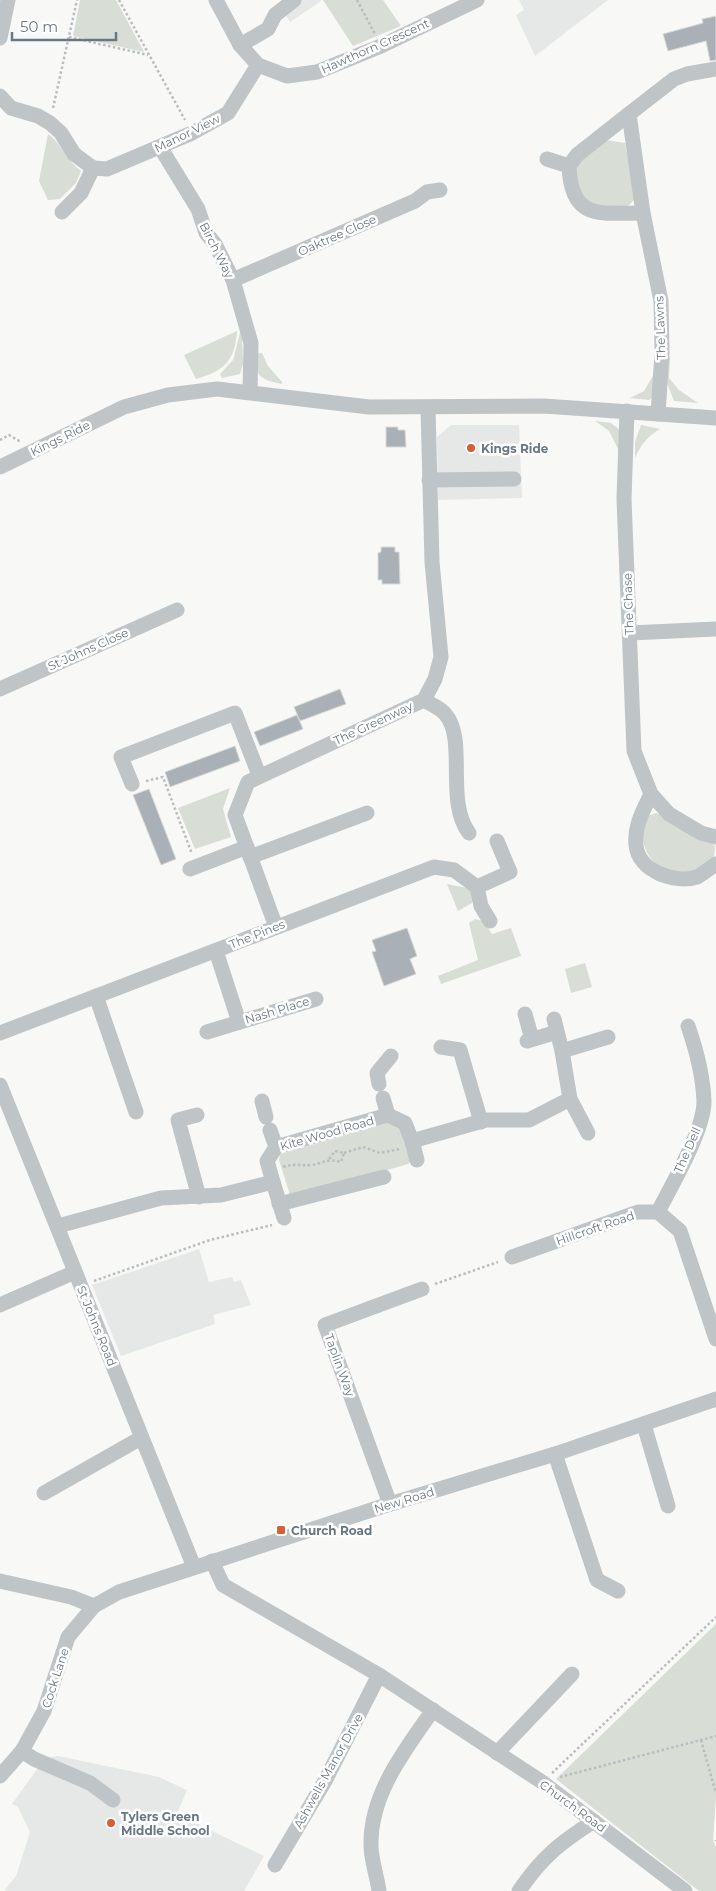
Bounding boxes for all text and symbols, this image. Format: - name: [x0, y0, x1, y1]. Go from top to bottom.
- scale bar: [12, 10, 116, 42]
- street label: Hawthorn Crescent: [319, 15, 432, 77]
- text: 50 m: [20, 17, 58, 36]
- street label: Manor View: [152, 110, 223, 155]
- street label: Oaktree Close: [296, 211, 378, 259]
- street label: Birch Way: [196, 219, 238, 281]
- street label: The Lawns: [651, 296, 669, 360]
- street label: Kings Ride: [28, 417, 92, 459]
- place label: Kings Ride: [481, 441, 549, 456]
- marker: Kings Ride: [465, 442, 477, 454]
- street label: The Chase: [619, 573, 637, 635]
- street label: St Johns Close: [45, 625, 131, 673]
- street label: The Greenway: [331, 698, 415, 748]
- street label: The Pines: [227, 916, 287, 952]
- street label: Nash Place: [243, 993, 311, 1027]
- street label: Kite Wood Road: [278, 1112, 376, 1154]
- street label: The Dell: [670, 1125, 704, 1175]
- street label: Hillcroft Road: [554, 1208, 636, 1248]
- street label: St Johns Road: [74, 1284, 120, 1368]
- street label: Taplin Way: [322, 1332, 358, 1399]
- street label: New Road: [372, 1484, 436, 1516]
- place label: Church Road: [291, 1523, 372, 1538]
- marker: Church Road: [275, 1524, 287, 1536]
- street label: Cock Lane: [38, 1646, 72, 1710]
- street label: Ashwells Manor Drive: [290, 1711, 366, 1831]
- street label: Church Road: [537, 1777, 609, 1835]
- place label: Tylers Green Middle School: [121, 1809, 210, 1838]
- marker: Tylers Green Middle School: [105, 1817, 117, 1829]

